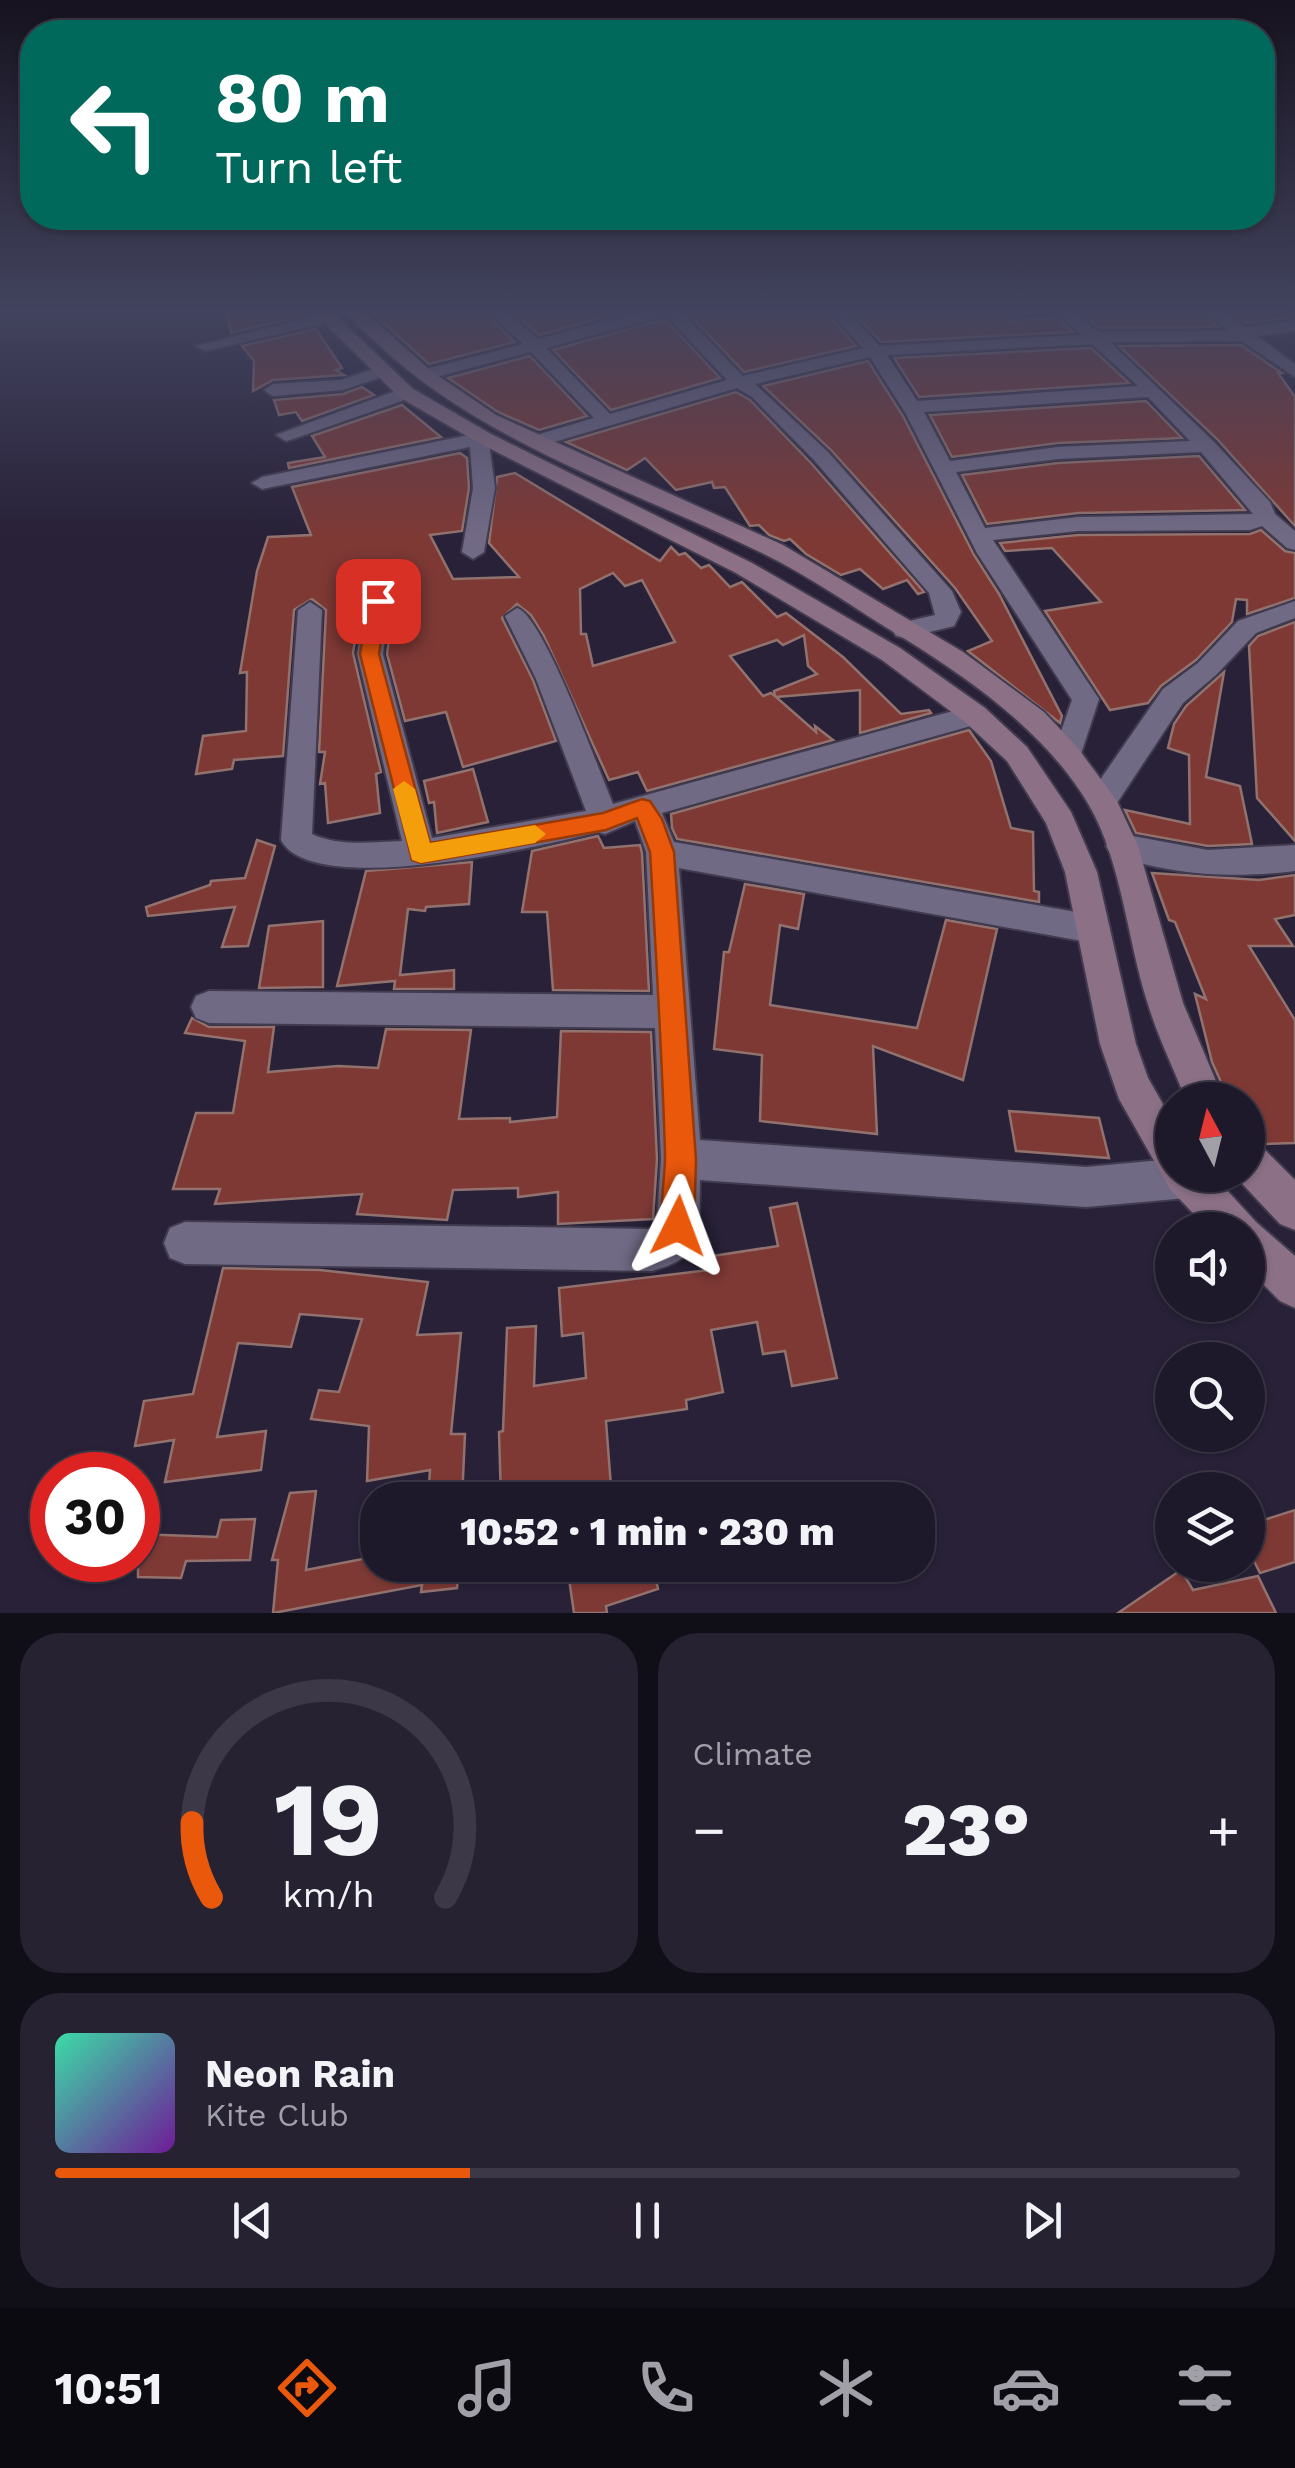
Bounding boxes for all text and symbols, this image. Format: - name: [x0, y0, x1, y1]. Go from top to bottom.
- text: 80 m: [215, 57, 390, 139]
- icon: left: [50, 60, 180, 190]
- text: Turn left: [215, 141, 402, 194]
- pin: [336, 559, 421, 644]
- icon: arrive: [351, 574, 406, 629]
- north arrow: [1155, 1082, 1265, 1192]
- map controls: [1155, 1082, 1265, 1582]
- position arrow: [626, 1174, 730, 1278]
- button: sound: [1155, 1212, 1265, 1322]
- button: search: [1155, 1342, 1265, 1452]
- speed limit sign: 30: [30, 1452, 160, 1582]
- button: layers: [1155, 1472, 1265, 1582]
- text: 10:52 · 1 min · 230 m: [460, 1510, 835, 1554]
- text: Climate: [693, 1735, 813, 1773]
- text: 19: [274, 1758, 383, 1880]
- text: 23°: [902, 1785, 1030, 1873]
- text: −: [693, 1798, 726, 1862]
- text: +: [1207, 1798, 1240, 1862]
- text: km/h: [283, 1874, 375, 1916]
- text: Neon Rain: [205, 2052, 395, 2096]
- text: Kite Club: [205, 2096, 349, 2134]
- icon: previous: [225, 2193, 280, 2248]
- icon: pause: [620, 2193, 675, 2248]
- icon: next: [1015, 2193, 1070, 2248]
- icon: directions: [272, 2353, 342, 2423]
- icon: music: [452, 2353, 522, 2423]
- icon: phone: [631, 2353, 701, 2423]
- icon: climate: [811, 2353, 881, 2423]
- icon: car: [991, 2353, 1061, 2423]
- icon: filters: [1170, 2353, 1240, 2423]
- text: 10:51: [55, 2362, 162, 2415]

